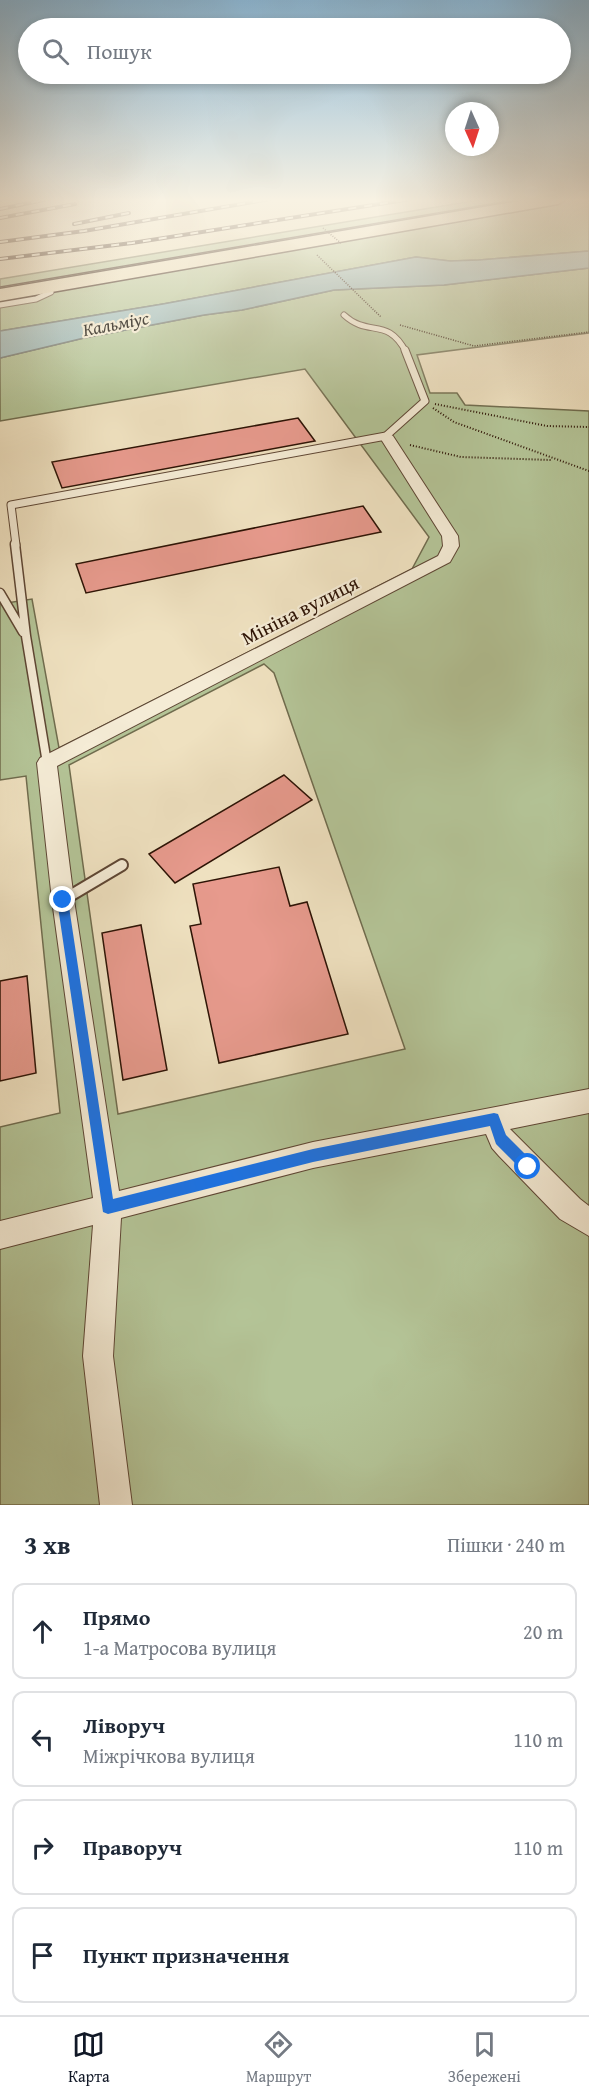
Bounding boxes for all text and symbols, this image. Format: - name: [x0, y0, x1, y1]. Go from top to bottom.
- search box: [18, 18, 571, 84]
- icon: search: [39, 35, 72, 68]
- text: Пошук: [87, 35, 152, 67]
- north arrow: [445, 102, 499, 156]
- water label: Кальміус: [81, 304, 152, 343]
- street label: Мініна вулиця: [236, 567, 364, 652]
- route end: [49, 886, 75, 912]
- route start: [514, 1153, 540, 1179]
- text: 3 хв: [24, 1525, 71, 1564]
- text: Пішки · 240 m: [447, 1530, 565, 1559]
- text: Прямо: [83, 1601, 150, 1633]
- icon: ahead: [26, 1615, 59, 1648]
- text: 20 m: [523, 1617, 563, 1646]
- text: 1-а Матросова вулиця: [83, 1633, 276, 1662]
- text: Ліворуч: [83, 1709, 165, 1741]
- icon: left: [26, 1723, 59, 1756]
- text: 110 m: [513, 1725, 563, 1754]
- text: Міжрічкова вулиця: [83, 1741, 255, 1770]
- icon: right: [26, 1831, 59, 1864]
- text: Праворуч: [83, 1831, 182, 1863]
- text: 110 m: [513, 1833, 563, 1862]
- icon: arrive: [26, 1939, 59, 1972]
- text: Пункт призначення: [83, 1939, 289, 1971]
- tab: Карта: [68, 2028, 110, 2088]
- tab: Маршрут: [246, 2028, 311, 2088]
- tab: Збережені: [448, 2028, 521, 2088]

